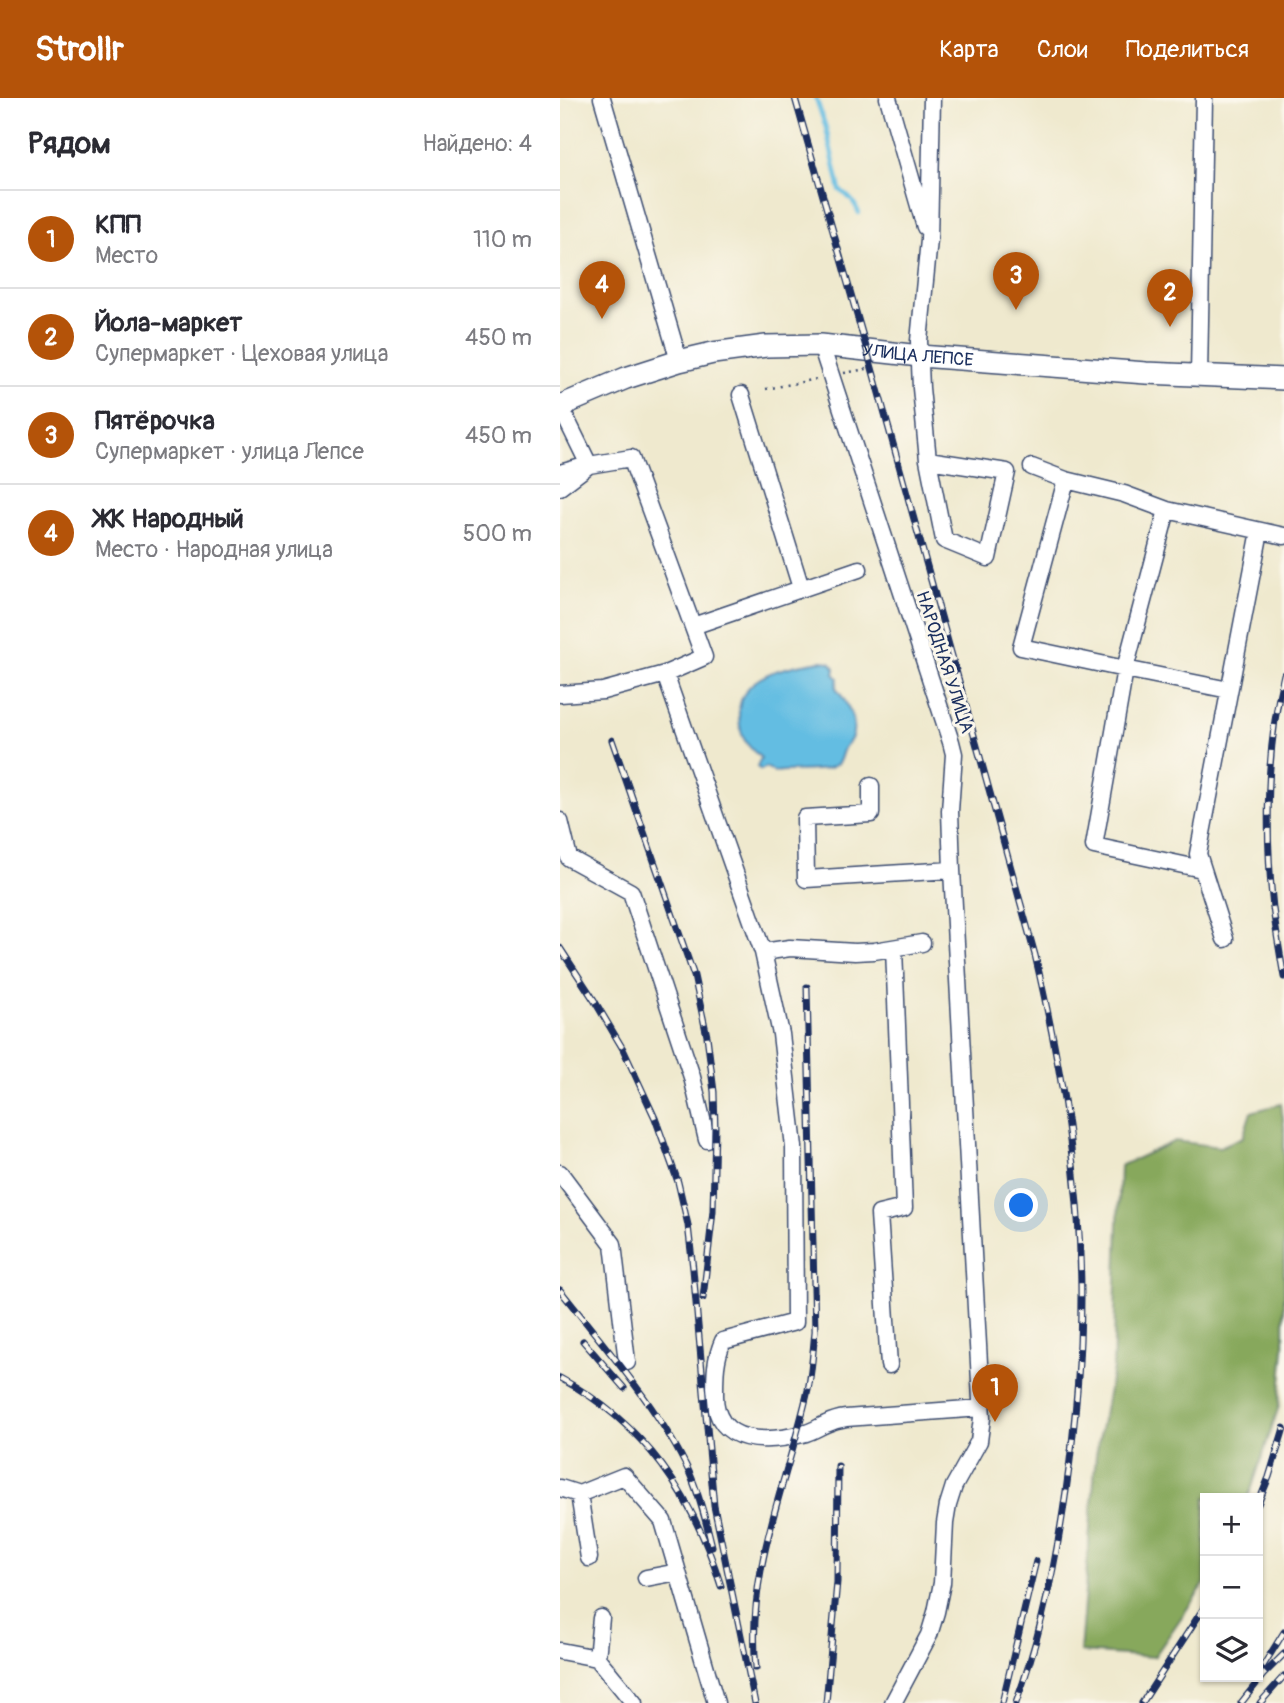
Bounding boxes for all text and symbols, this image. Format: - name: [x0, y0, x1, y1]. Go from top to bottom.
- text: Strollr: [35, 29, 124, 70]
- text: Карта: [939, 35, 999, 64]
- text: Слои: [1037, 35, 1088, 64]
- text: Поделиться: [1126, 35, 1249, 64]
- text: Рядом: [28, 125, 111, 162]
- text: Найдено: 4: [422, 129, 532, 158]
- text: КПП: [95, 209, 141, 241]
- text: 1: [47, 225, 56, 254]
- text: 110 m: [473, 225, 532, 254]
- text: Место: [95, 241, 158, 270]
- pin: 3: [993, 252, 1039, 310]
- pin: 4: [579, 261, 625, 319]
- pin: 2: [1147, 269, 1193, 327]
- text: Йола-маркет: [95, 307, 242, 339]
- text: 2: [45, 323, 57, 352]
- text: 450 m: [465, 323, 532, 352]
- text: Супермаркет · Цеховая улица: [95, 339, 388, 368]
- street label: УЛИЦА ЛЕПСЕ: [861, 339, 974, 372]
- text: Пятёрочка: [95, 405, 215, 437]
- text: 3: [45, 421, 57, 450]
- text: 450 m: [465, 421, 532, 450]
- text: Супермаркет · улица Лепсе: [95, 437, 364, 466]
- text: ЖК Народный: [95, 503, 244, 535]
- text: 4: [44, 519, 58, 548]
- text: 500 m: [463, 519, 532, 548]
- text: Место · Народная улица: [95, 535, 333, 564]
- street label: НАРОДНАЯ УЛИЦА: [911, 588, 979, 737]
- your location: [1004, 1188, 1038, 1222]
- pin: 1: [972, 1364, 1018, 1422]
- map controls: [1200, 1493, 1263, 1682]
- button: +: [1200, 1493, 1263, 1556]
- button: −: [1200, 1556, 1263, 1619]
- button: layers: [1200, 1619, 1263, 1682]

